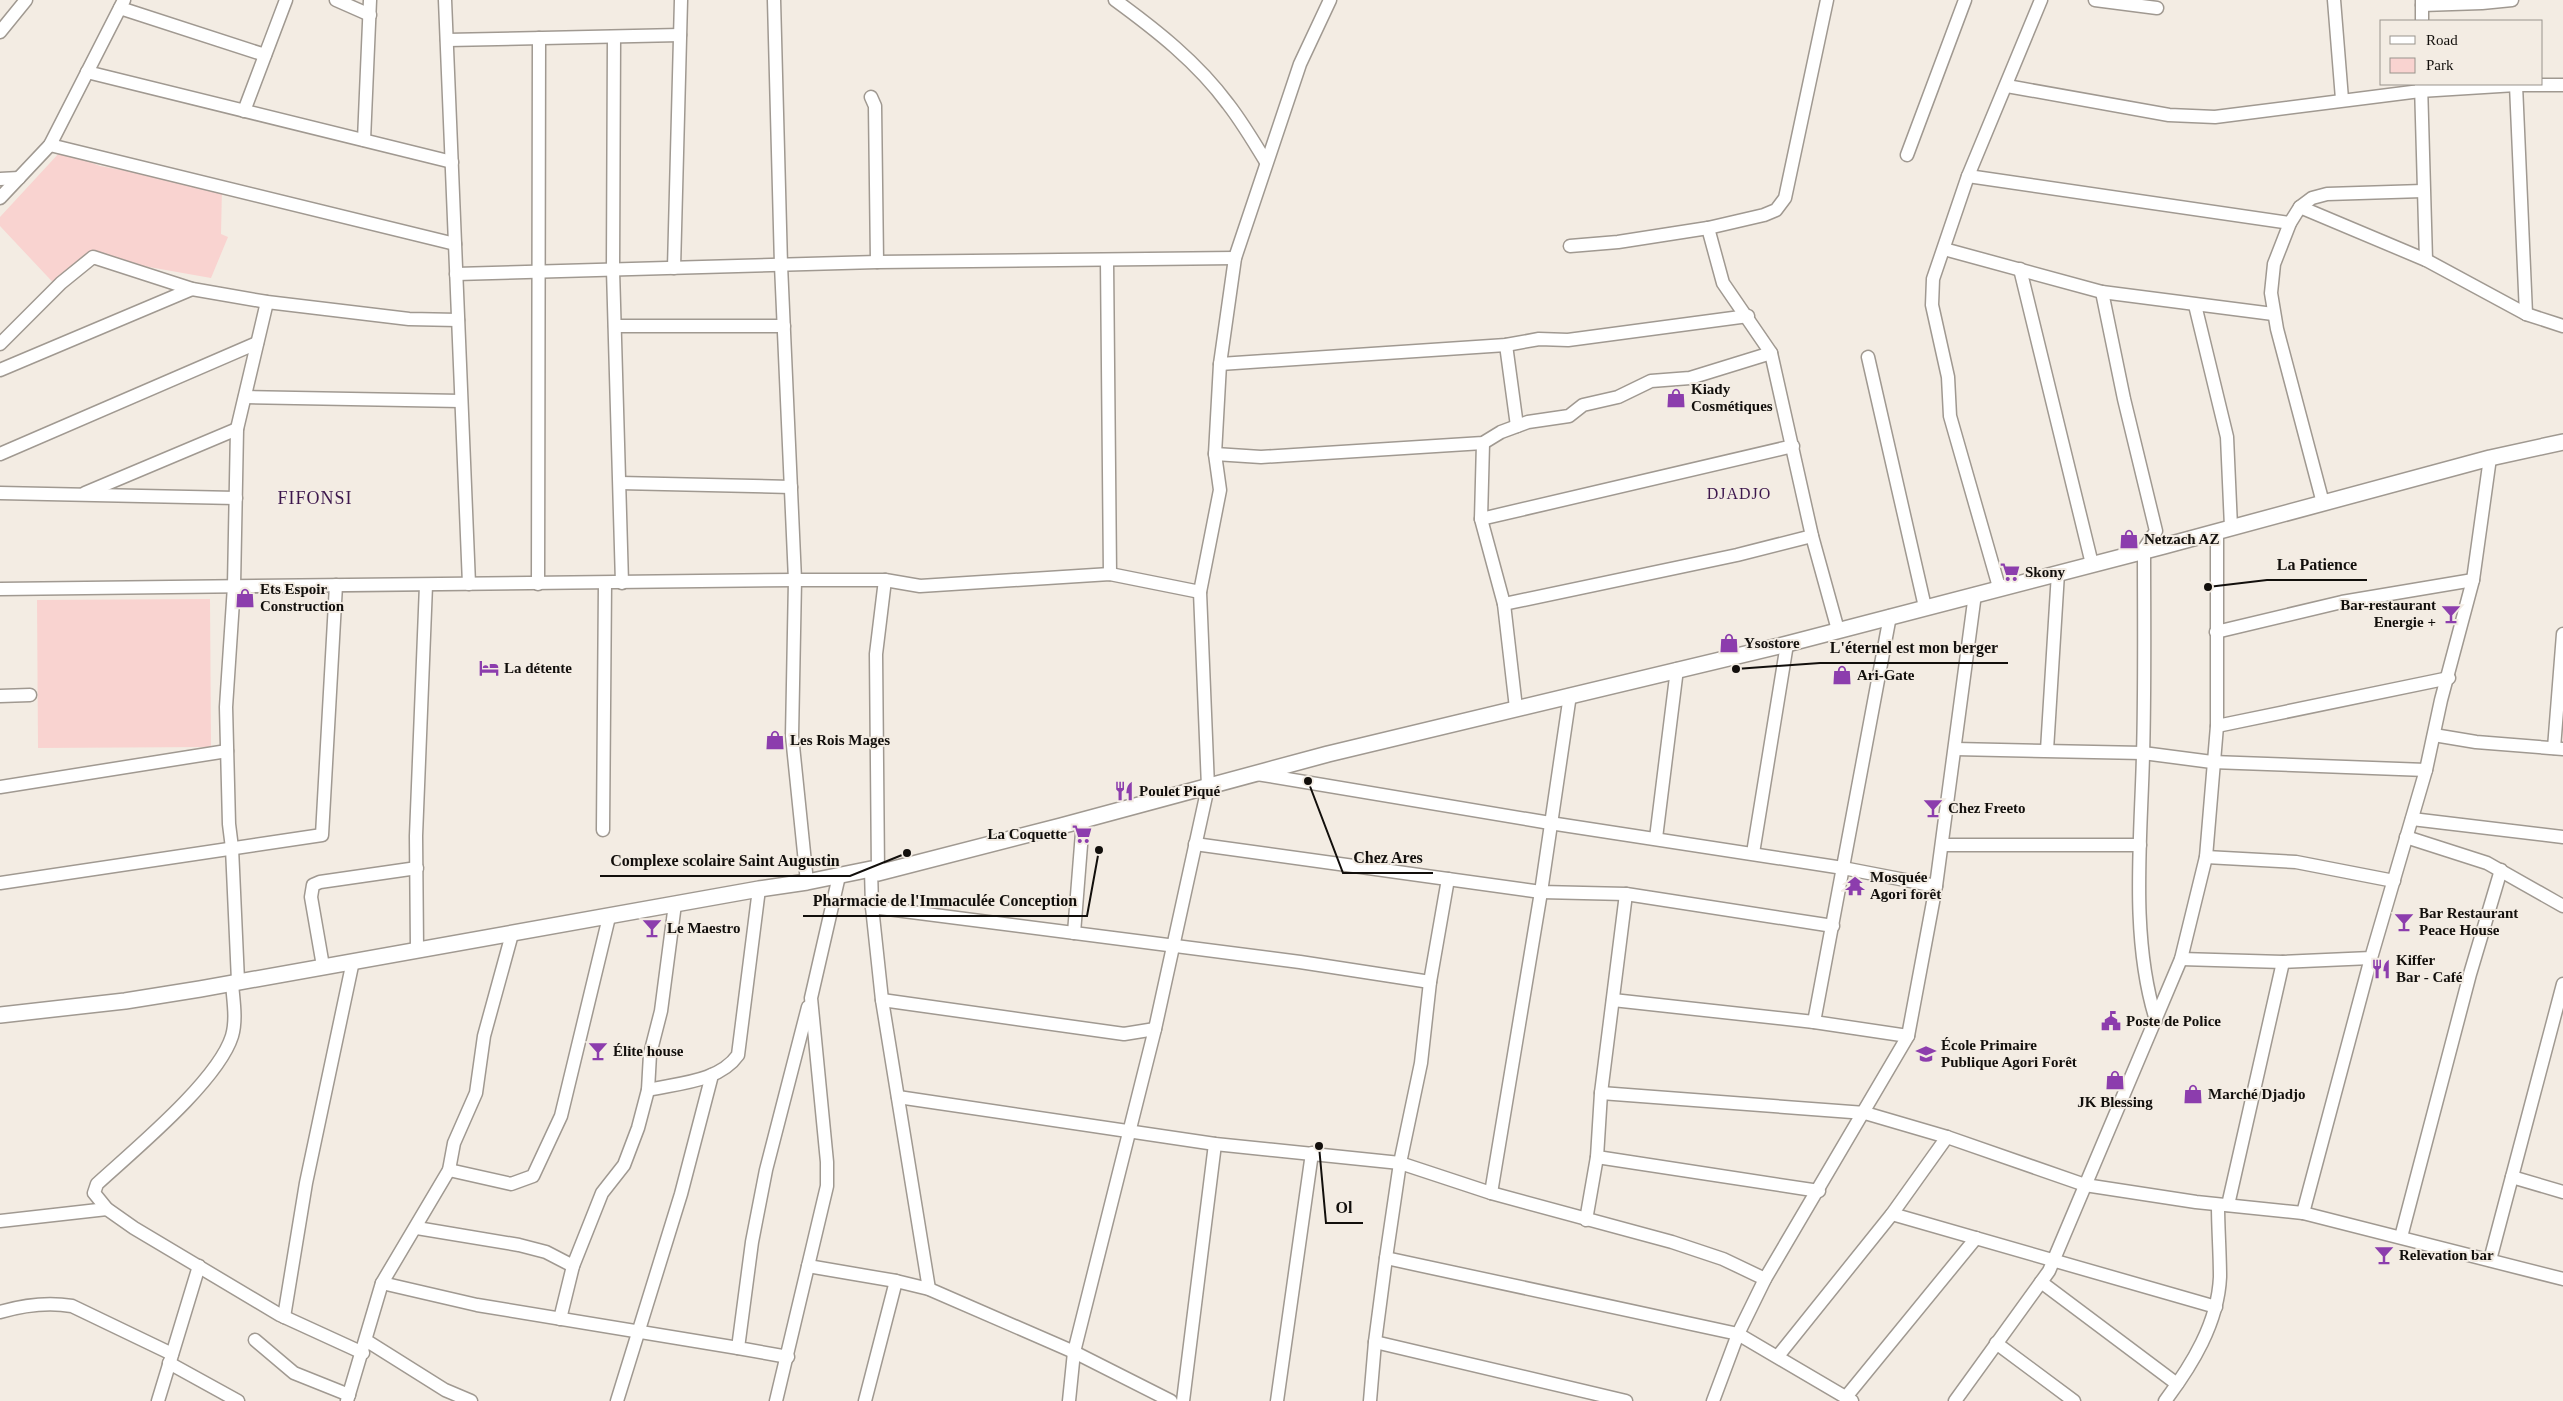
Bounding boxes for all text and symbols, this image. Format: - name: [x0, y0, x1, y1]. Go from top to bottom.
- legend: [2380, 20, 2543, 85]
- text: Road: [2426, 32, 2458, 48]
- text: Park: [2426, 57, 2454, 73]
- place label: Kiady Cosmétiques: [1691, 381, 1773, 414]
- shop icon: Kiady Cosmétiques: [1665, 387, 1687, 409]
- district label: DJADJO: [1707, 485, 1771, 502]
- district label: FIFONSI: [277, 488, 353, 508]
- shop icon: Netzach AZ: [2118, 528, 2140, 550]
- place label: Netzach AZ: [2144, 531, 2219, 547]
- callout: La Patience: [2267, 549, 2367, 580]
- text: La Patience: [2277, 556, 2357, 573]
- supermarket icon: Skony: [1999, 561, 2021, 583]
- place label: Skony: [2025, 564, 2066, 580]
- place label: Ets Espoir Construction: [260, 581, 345, 614]
- shop icon: Ets Espoir Construction: [234, 587, 256, 609]
- place label: Bar-restaurant Energie +: [2340, 597, 2436, 630]
- bar icon: Bar-restaurant Energie +: [2440, 603, 2462, 625]
- shop icon: Ysostore: [1718, 632, 1740, 654]
- callout: L'éternel est mon berger: [1820, 632, 2008, 663]
- place label: Ysostore: [1744, 635, 1800, 651]
- text: L'éternel est mon berger: [1830, 639, 1998, 657]
- hotel icon: La détente: [478, 657, 500, 679]
- place label: La détente: [504, 660, 572, 676]
- shop icon: Ari-Gate: [1831, 664, 1853, 686]
- place label: Ari-Gate: [1857, 667, 1915, 683]
- shop icon: Les Rois Mages: [764, 729, 786, 751]
- place label: Les Rois Mages: [790, 732, 890, 748]
- restaurant icon: Poulet Piqué: [1113, 780, 1135, 802]
- place label: Poulet Piqué: [1139, 783, 1221, 799]
- bar icon: Chez Freeto: [1922, 797, 1944, 819]
- place label: Chez Freeto: [1948, 800, 2026, 816]
- supermarket icon: La Coquette: [1071, 823, 1093, 845]
- place label: La Coquette: [987, 826, 1067, 842]
- callout: Chez Ares: [1343, 842, 1433, 873]
- callout: Complexe scolaire Saint Augustin: [600, 845, 850, 876]
- text: Chez Ares: [1353, 849, 1423, 866]
- text: Complexe scolaire Saint Augustin: [610, 852, 840, 870]
- place label: Mosquée Agori forêt: [1870, 869, 1941, 902]
- temple icon: Mosquée Agori forêt: [1844, 875, 1866, 897]
- callout: Pharmacie de l'Immaculée Conception: [803, 885, 1087, 916]
- text: Pharmacie de l'Immaculée Conception: [813, 892, 1077, 910]
- place label: Bar Restaurant Peace House: [2419, 905, 2518, 938]
- bar icon: Bar Restaurant Peace House: [2393, 911, 2415, 933]
- bar icon: Le Maestro: [641, 917, 663, 939]
- place label: Le Maestro: [667, 920, 740, 936]
- place label: Kiffer Bar - Café: [2396, 952, 2463, 985]
- restaurant icon: Kiffer Bar - Café: [2370, 958, 2392, 980]
- public building icon: Poste de Police: [2100, 1010, 2122, 1032]
- place label: Poste de Police: [2126, 1013, 2221, 1029]
- place label: École Primaire Publique Agori Forêt: [1941, 1037, 2077, 1070]
- bar icon: Élite house: [587, 1040, 609, 1062]
- place label: Élite house: [613, 1043, 684, 1059]
- school or university icon: École Primaire Publique Agori Forêt: [1915, 1043, 1937, 1065]
- shop icon: JK Blessing: [2104, 1069, 2126, 1091]
- shop icon: Marché Djadjo: [2182, 1083, 2204, 1105]
- place label: Marché Djadjo: [2208, 1086, 2306, 1102]
- place label: JK Blessing: [2077, 1094, 2153, 1110]
- callout: Ol: [1326, 1192, 1363, 1223]
- text: Ol: [1336, 1199, 1353, 1216]
- bar icon: Relevation bar: [2373, 1244, 2395, 1266]
- place label: Relevation bar: [2399, 1247, 2494, 1263]

